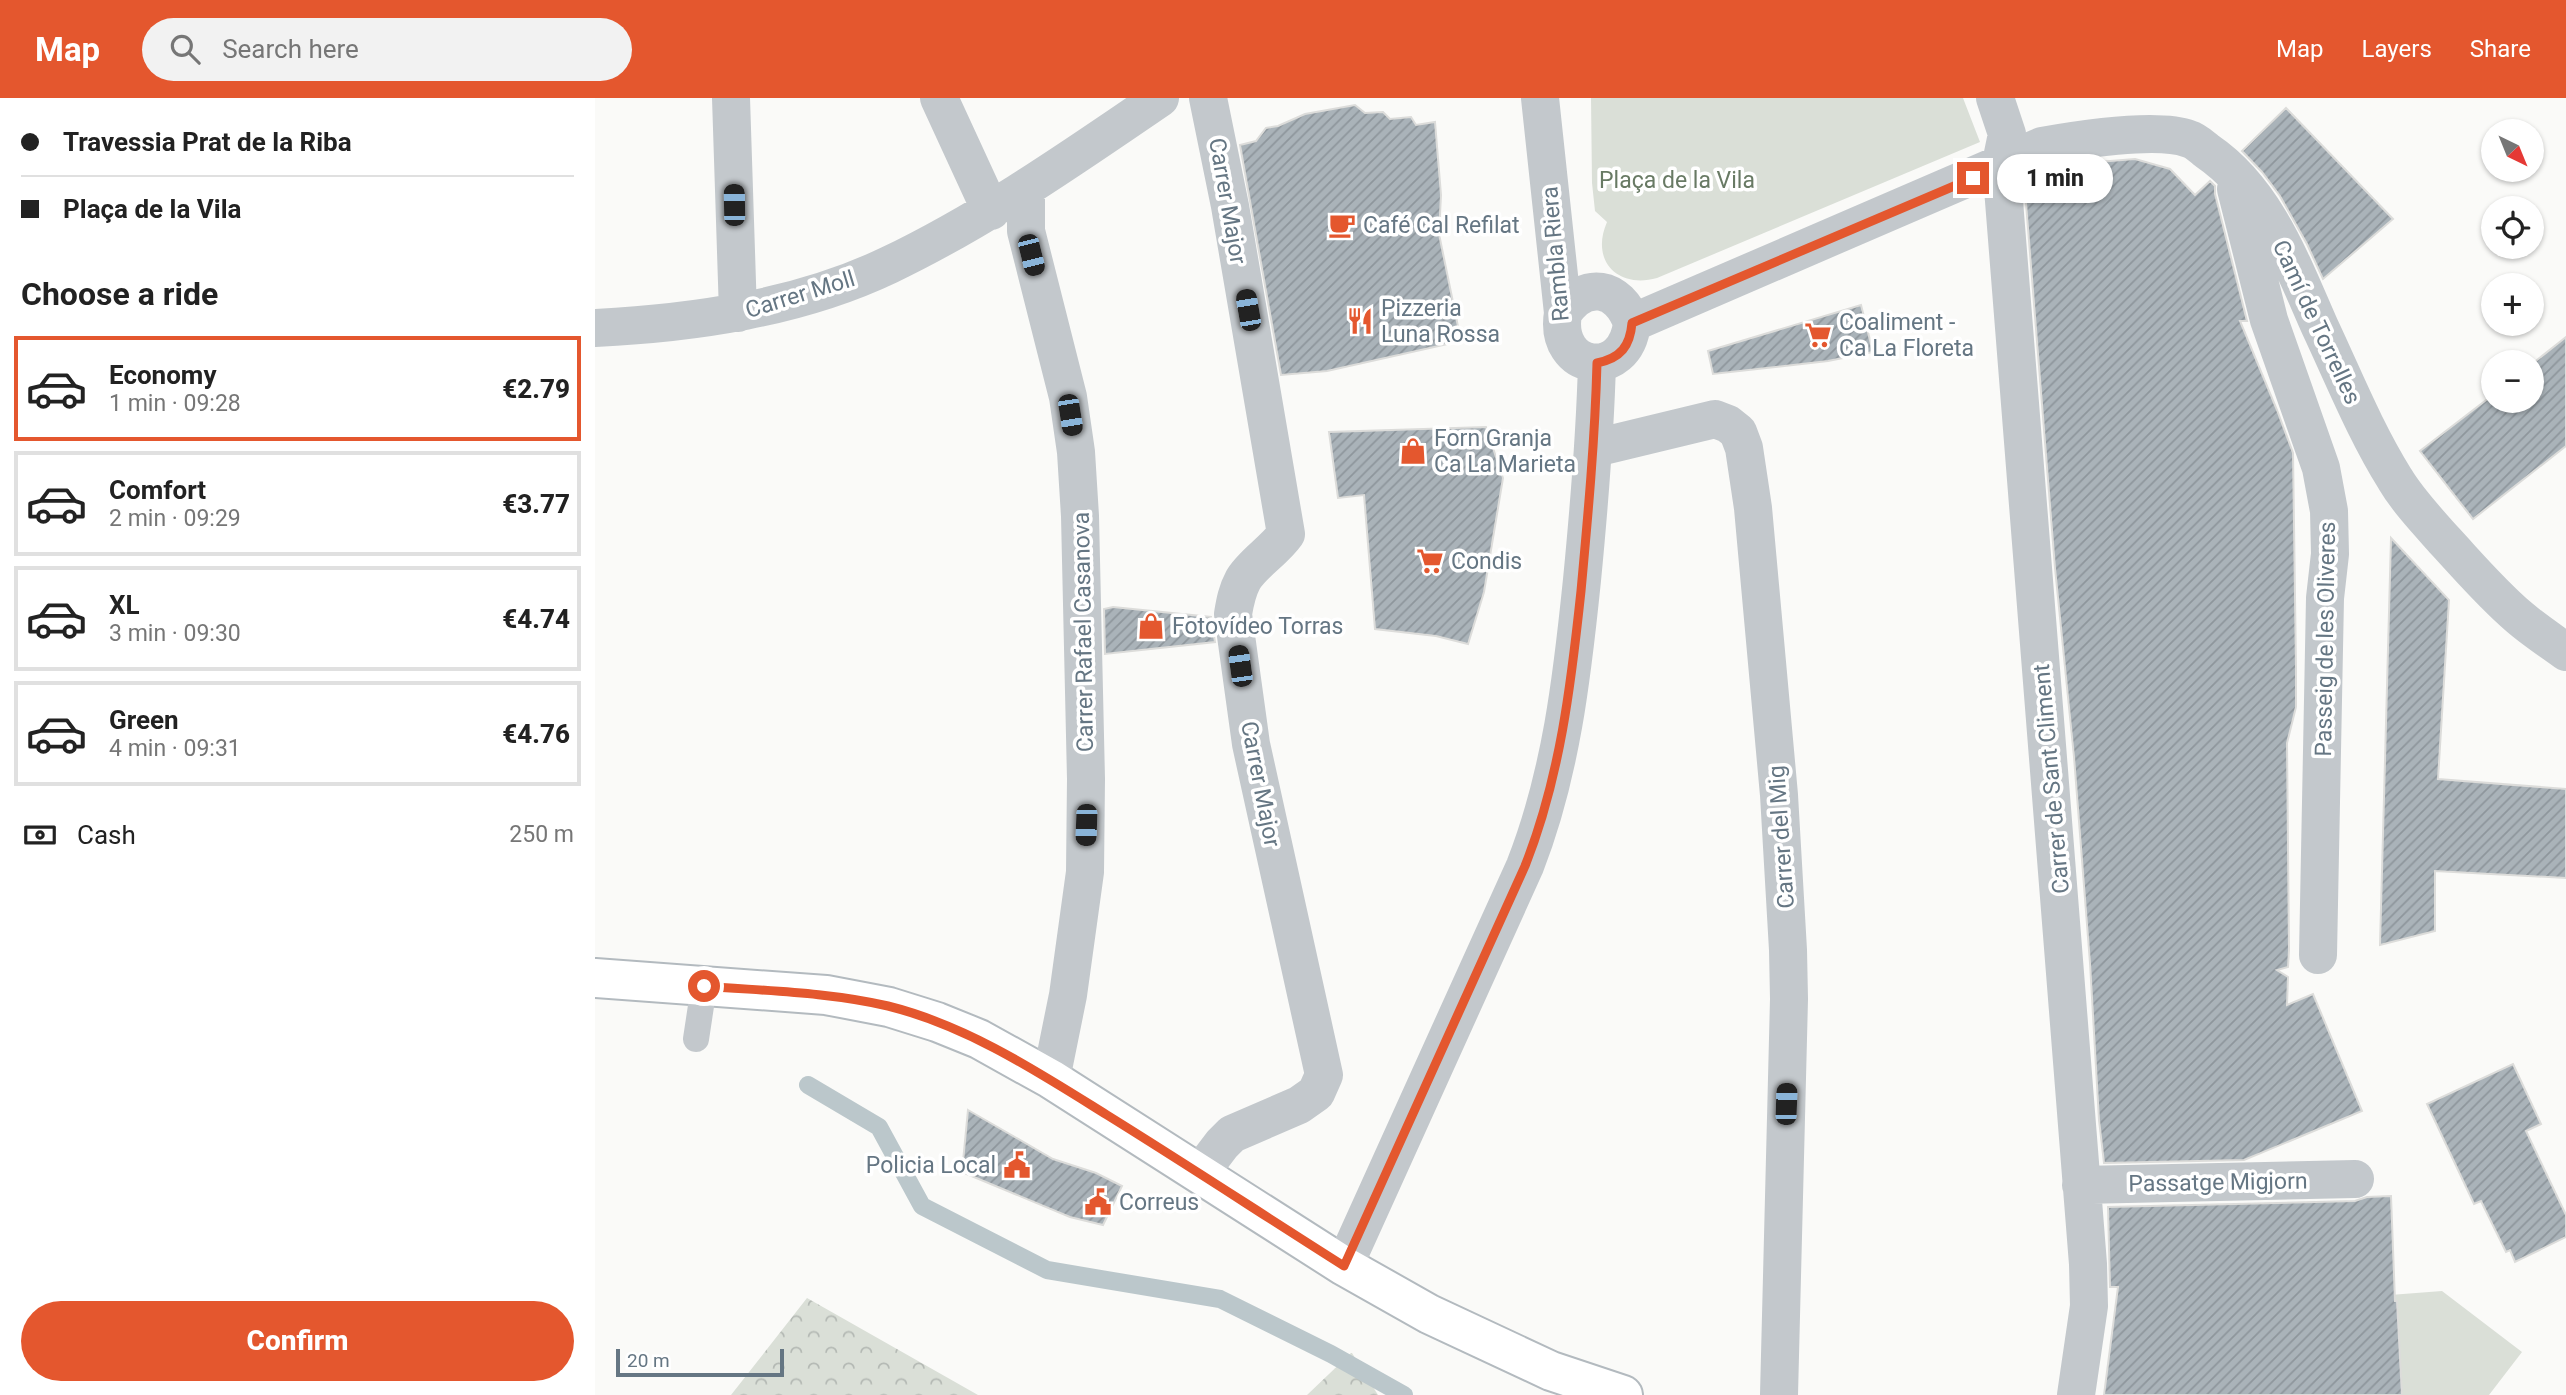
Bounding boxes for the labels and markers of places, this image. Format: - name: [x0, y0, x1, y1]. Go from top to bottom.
- cafe icon: Café Cal Refilat: [1327, 210, 1357, 240]
- place label: Café Cal Refilat: [1363, 212, 1520, 239]
- place label: Pizzeria Luna Rossa: [1381, 295, 1500, 348]
- restaurant icon: Pizzeria Luna Rossa: [1345, 306, 1375, 336]
- place label: Coaliment - Ca La Floreta: [1839, 309, 1974, 362]
- supermarket icon: Coaliment - Ca La Floreta: [1803, 320, 1833, 350]
- place label: Forn Granja Ca La Marieta: [1434, 425, 1576, 478]
- shop icon: Forn Granja Ca La Marieta: [1398, 436, 1428, 466]
- supermarket icon: Condis: [1415, 546, 1445, 576]
- place label: Condis: [1451, 548, 1522, 575]
- shop icon: Fotovídeo Torras: [1136, 611, 1166, 641]
- place label: Fotovídeo Torras: [1172, 613, 1343, 640]
- public building icon: Policia Local: [1002, 1150, 1032, 1180]
- place label: Policia Local: [866, 1152, 996, 1179]
- public building icon: Correus: [1083, 1187, 1113, 1217]
- place label: Correus: [1119, 1189, 1199, 1216]

